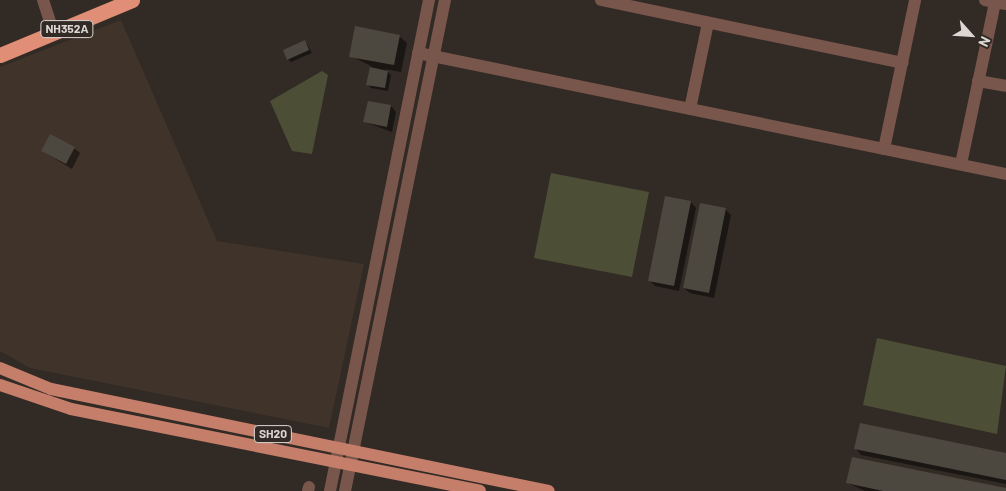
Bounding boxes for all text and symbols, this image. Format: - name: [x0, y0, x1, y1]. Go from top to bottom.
- north arrow: [946, 10, 996, 60]
- road number: NH352A: [40, 20, 94, 38]
- text: N: [975, 34, 995, 50]
- road number: SH20: [253, 424, 293, 444]

